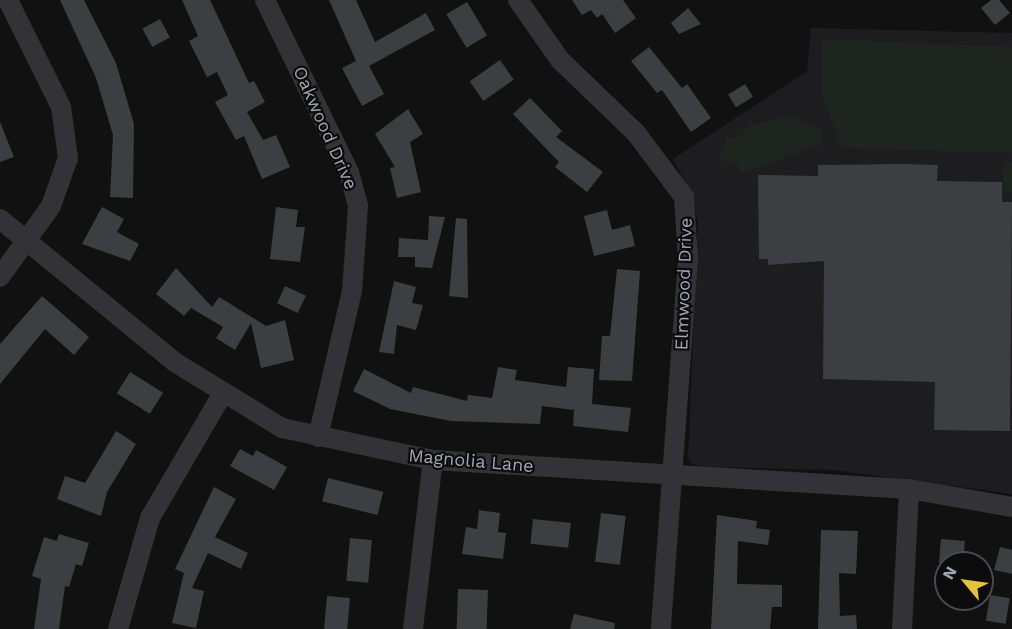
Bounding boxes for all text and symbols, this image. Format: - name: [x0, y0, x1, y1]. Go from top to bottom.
- street label: Oakwood Drive: [288, 63, 362, 193]
- street label: Elmwood Drive: [671, 217, 697, 351]
- street label: Magnolia Lane: [407, 445, 535, 477]
- north arrow: [934, 551, 994, 611]
- text: N: [938, 563, 961, 583]

